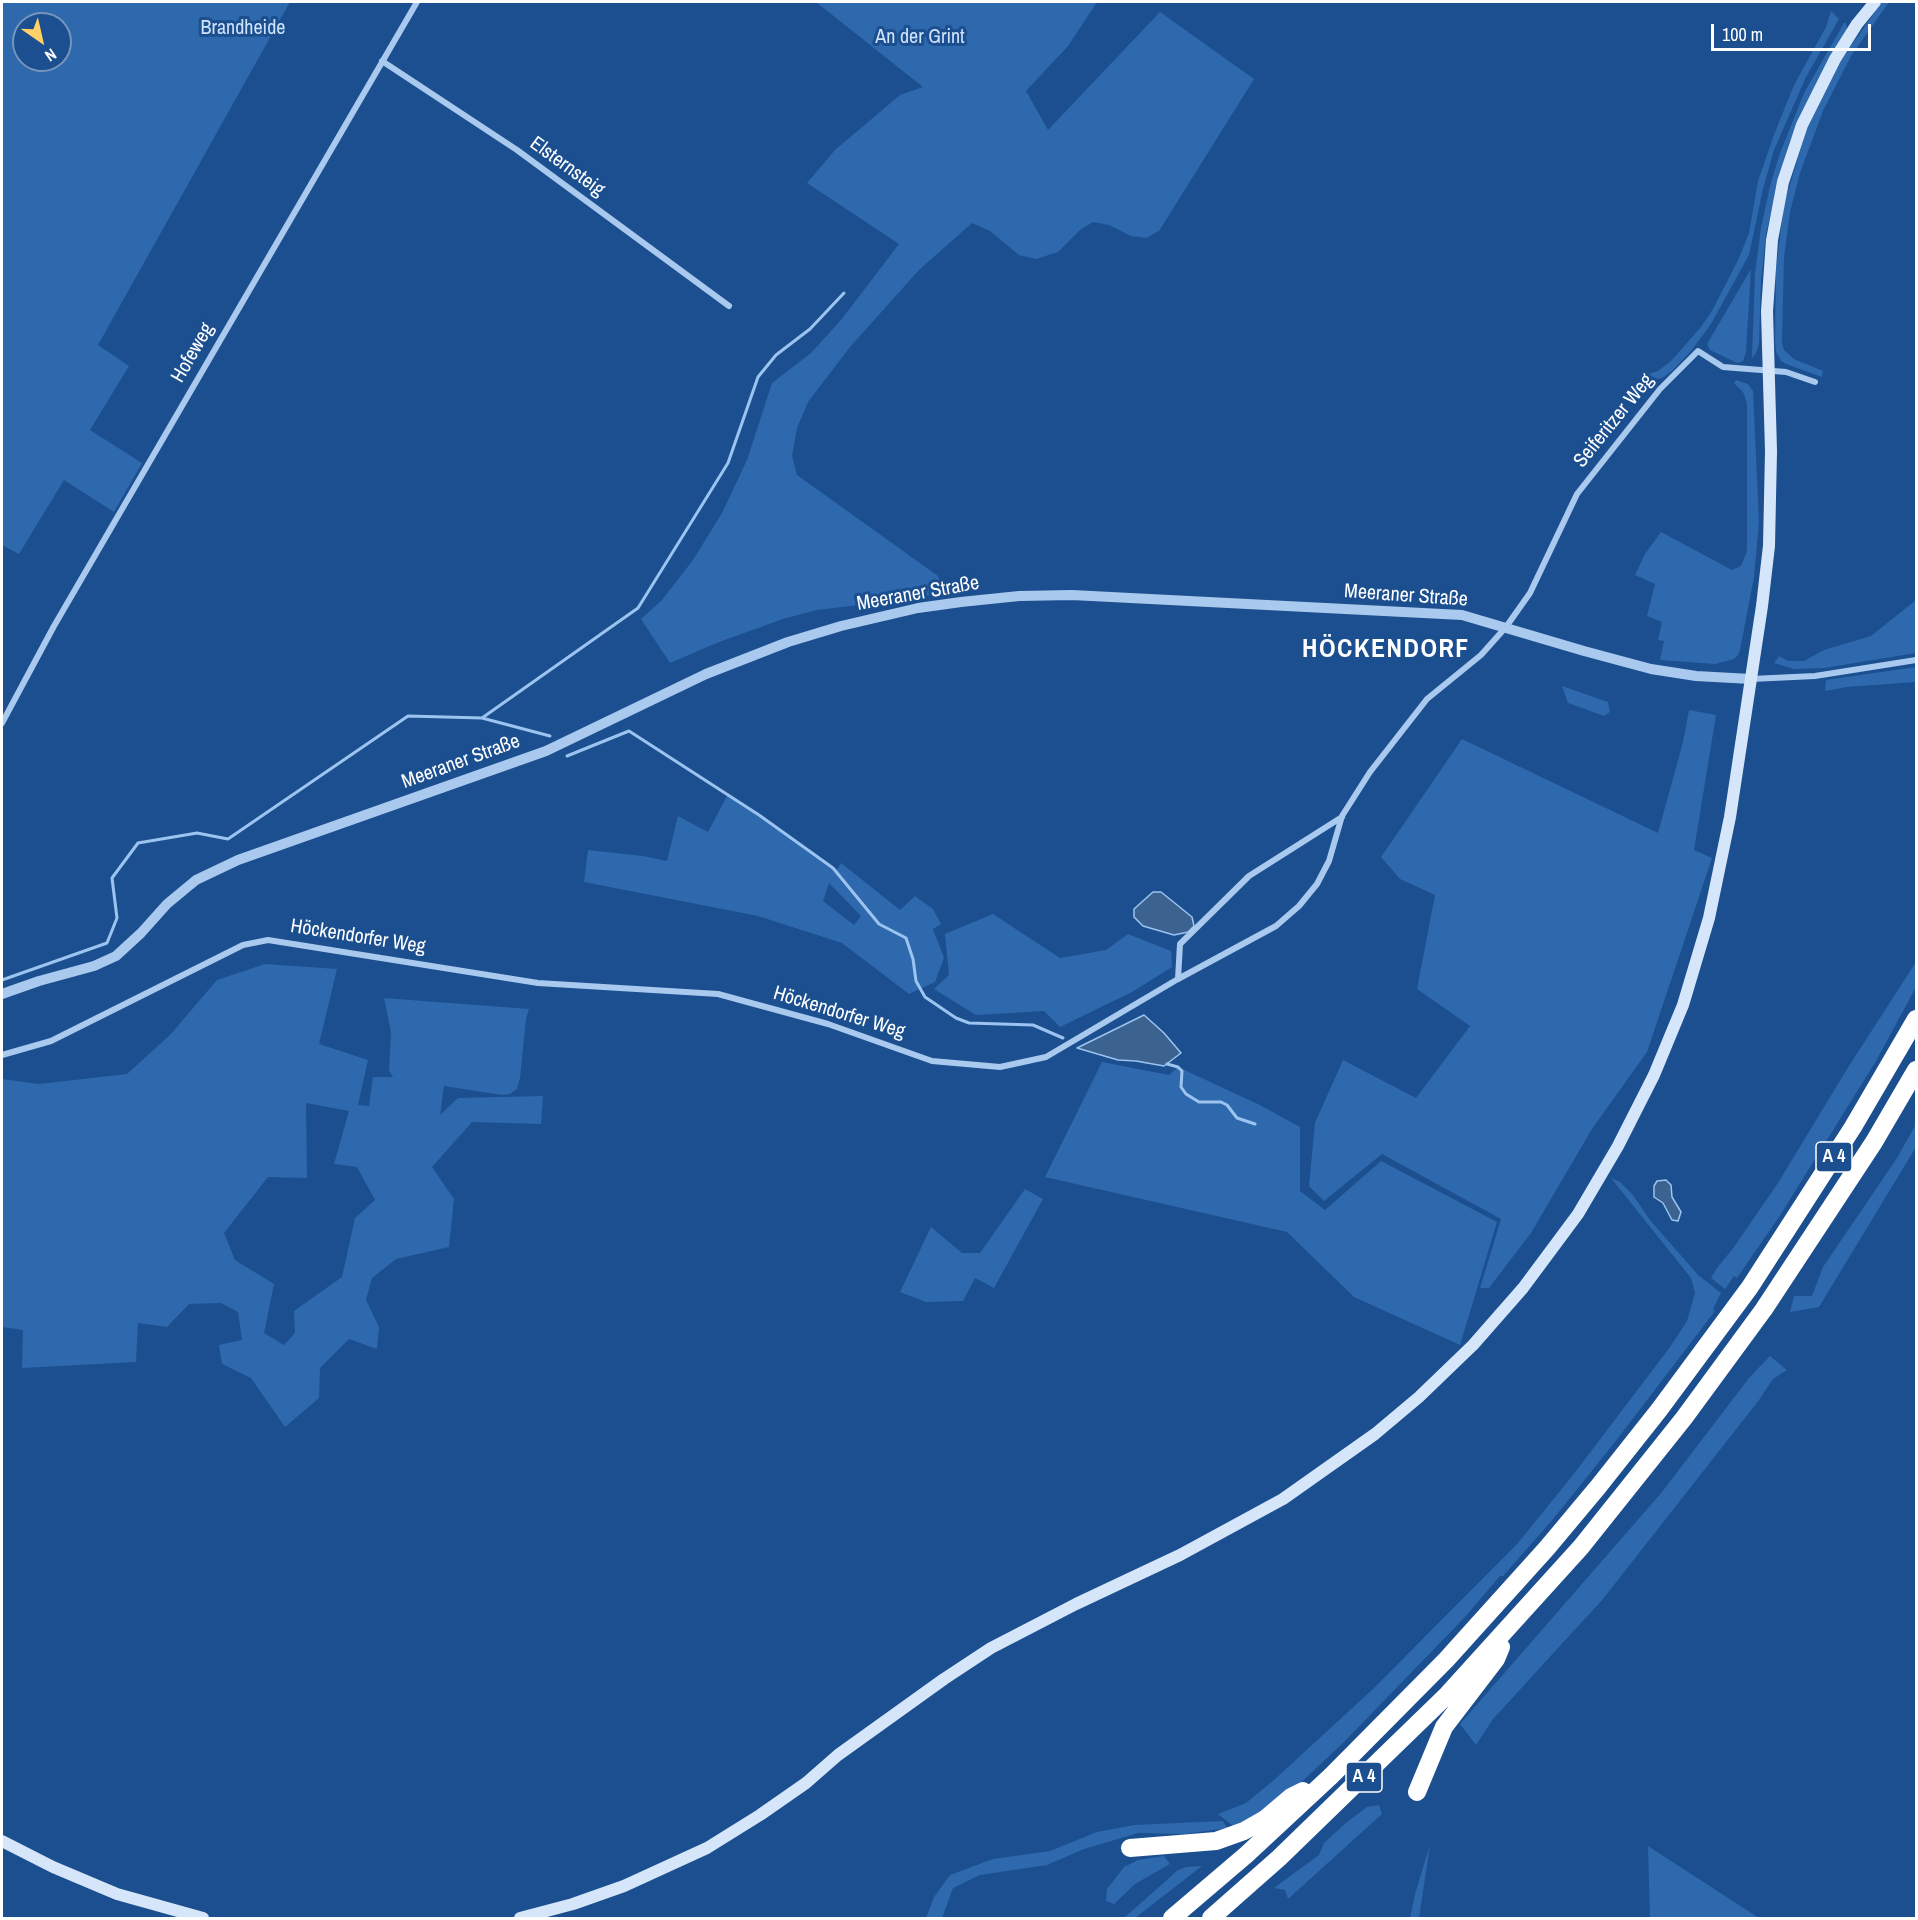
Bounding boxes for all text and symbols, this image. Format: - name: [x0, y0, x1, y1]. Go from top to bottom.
- north arrow: [12, 12, 72, 72]
- scale bar: [1714, 12, 1874, 50]
- park label: Brandheide: [201, 17, 285, 41]
- text: 100 m: [1722, 22, 1763, 47]
- park label: An der Grint: [875, 26, 965, 50]
- text: N: [41, 43, 61, 67]
- street label: Elsternsteig: [525, 132, 609, 202]
- street label: Hofeweg: [166, 319, 220, 387]
- street label: Seiferitzer Weg: [1569, 369, 1659, 473]
- street label: Meeraner Straße: [855, 571, 981, 617]
- street label: Meeraner Straße: [1343, 580, 1469, 612]
- district label: HÖCKENDORF: [1302, 634, 1470, 666]
- street label: Meeraner Straße: [399, 730, 523, 794]
- street label: Höckendorfer Weg: [289, 914, 427, 960]
- street label: Höckendorfer Weg: [770, 982, 908, 1044]
- road number: A 4: [1816, 1142, 1852, 1172]
- road number: A 4: [1346, 1762, 1382, 1792]

